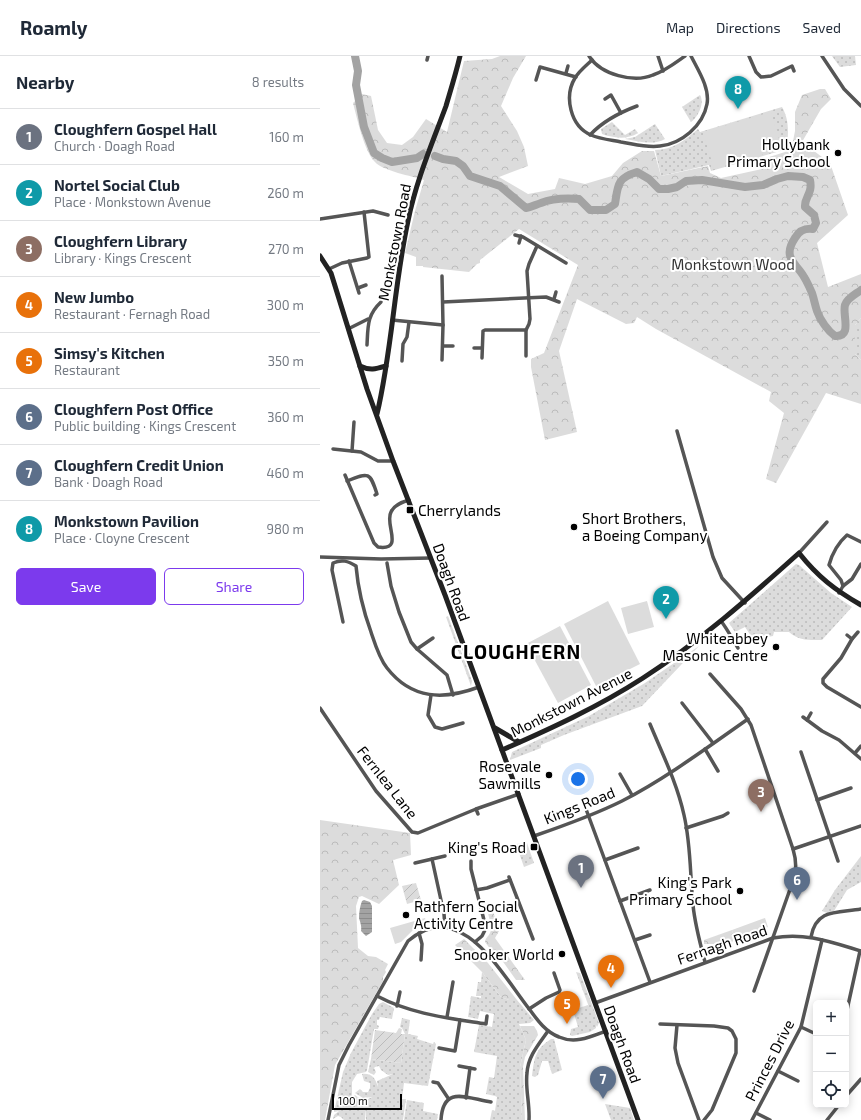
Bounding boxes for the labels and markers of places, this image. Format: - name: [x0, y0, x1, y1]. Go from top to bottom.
- pin: 8: [725, 76, 751, 109]
- place label: Hollybank Primary School: [727, 135, 831, 170]
- marker: Hollybank Primary School: [833, 148, 843, 158]
- place label: Cherrylands: [418, 501, 501, 519]
- marker: Cherrylands: [405, 505, 415, 515]
- place label: Short Brothers, a Boeing Company: [582, 509, 707, 544]
- marker: Short Brothers, a Boeing Company: [569, 522, 579, 532]
- pin: 2: [653, 586, 679, 619]
- place label: Whiteabbey Masonic Centre: [662, 629, 768, 664]
- marker: Whiteabbey Masonic Centre: [771, 642, 781, 652]
- place label: Rosevale Sawmills: [479, 757, 541, 792]
- marker: Rosevale Sawmills: [544, 770, 554, 780]
- pin: 3: [748, 779, 774, 812]
- place label: King's Road: [448, 838, 526, 856]
- marker: King's Road: [529, 842, 539, 852]
- pin: 1: [568, 855, 594, 888]
- pin: 6: [784, 867, 810, 900]
- place label: King's Park Primary School: [629, 873, 733, 908]
- marker: King's Park Primary School: [735, 886, 745, 896]
- place label: Rathfern Social Activity Centre: [414, 897, 519, 932]
- marker: Rathfern Social Activity Centre: [401, 910, 411, 920]
- place label: Snooker World: [454, 945, 554, 963]
- marker: Snooker World: [557, 949, 567, 959]
- pin: 4: [598, 955, 624, 988]
- pin: 5: [554, 991, 580, 1024]
- pin: 7: [590, 1066, 616, 1099]

